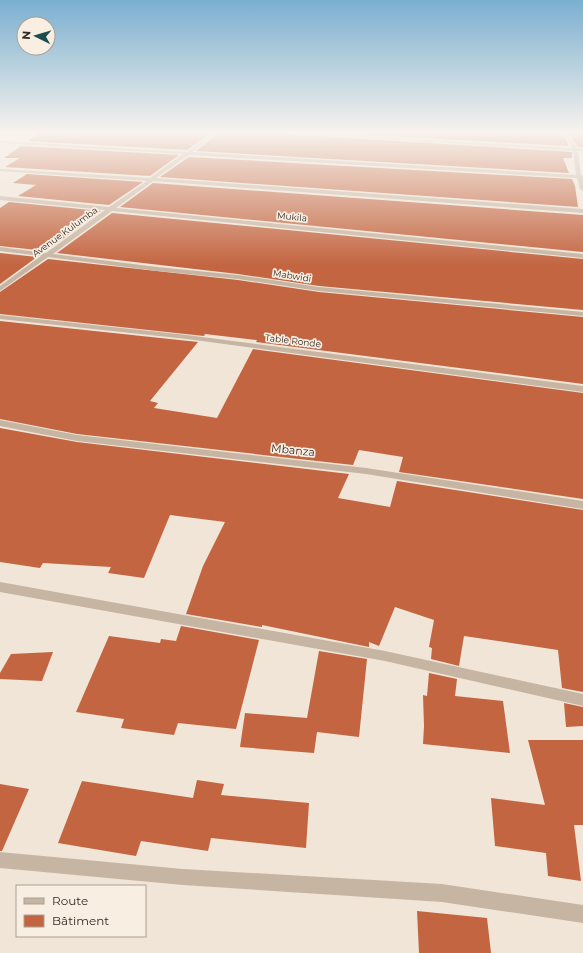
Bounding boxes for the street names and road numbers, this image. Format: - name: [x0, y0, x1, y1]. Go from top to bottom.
- street label: Avenue Kulumba: [30, 204, 99, 259]
- street label: Mukila: [276, 209, 308, 224]
- street label: Mabwidi: [272, 267, 312, 284]
- street label: Table Ronde: [264, 332, 322, 349]
- street label: Mbanza: [270, 441, 316, 459]

